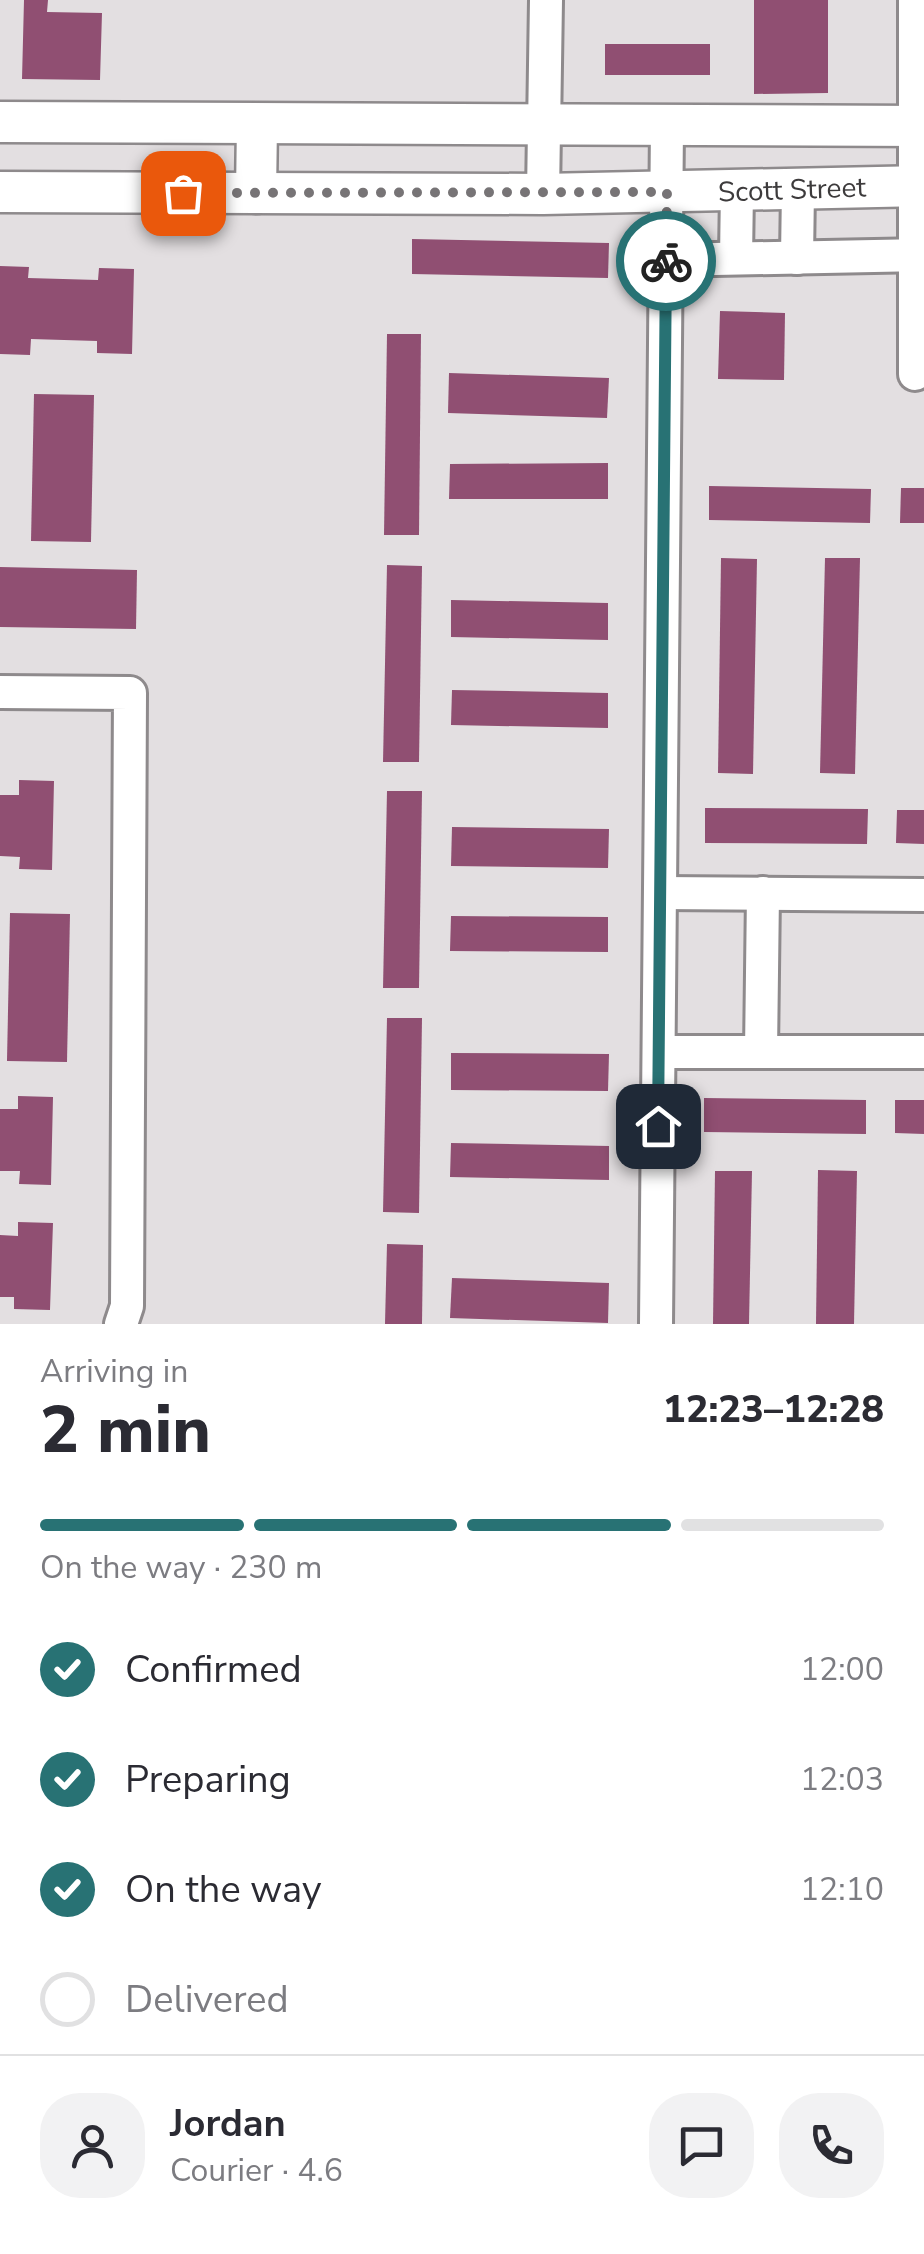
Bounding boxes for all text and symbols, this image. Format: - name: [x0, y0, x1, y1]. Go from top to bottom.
- pin: [141, 151, 226, 236]
- icon: bag: [156, 166, 211, 221]
- street label: Scott Street: [717, 168, 867, 212]
- courier: [616, 211, 716, 311]
- icon: bike: [639, 234, 694, 289]
- pin: [616, 1084, 701, 1169]
- icon: home: [631, 1099, 686, 1154]
- text: Arriving in: [40, 1350, 188, 1393]
- text: 12:23–12:28: [663, 1384, 884, 1435]
- text: 2 min: [40, 1386, 211, 1475]
- text: On the way · 230 m: [40, 1546, 322, 1589]
- icon: check: [40, 1642, 95, 1697]
- text: Confirmed: [125, 1644, 302, 1695]
- text: 12:00: [800, 1648, 884, 1691]
- icon: check: [40, 1752, 95, 1807]
- text: Preparing: [125, 1754, 291, 1805]
- text: 12:03: [800, 1758, 884, 1801]
- icon: check: [40, 1862, 95, 1917]
- text: On the way: [125, 1864, 321, 1915]
- text: 12:10: [800, 1868, 884, 1911]
- text: Delivered: [125, 1974, 289, 2025]
- button: person: [40, 2093, 145, 2198]
- button: chat: [649, 2093, 754, 2198]
- button: phone: [779, 2093, 884, 2198]
- text: Jordan: [170, 2098, 286, 2149]
- text: Courier · 4.6: [170, 2149, 343, 2192]

